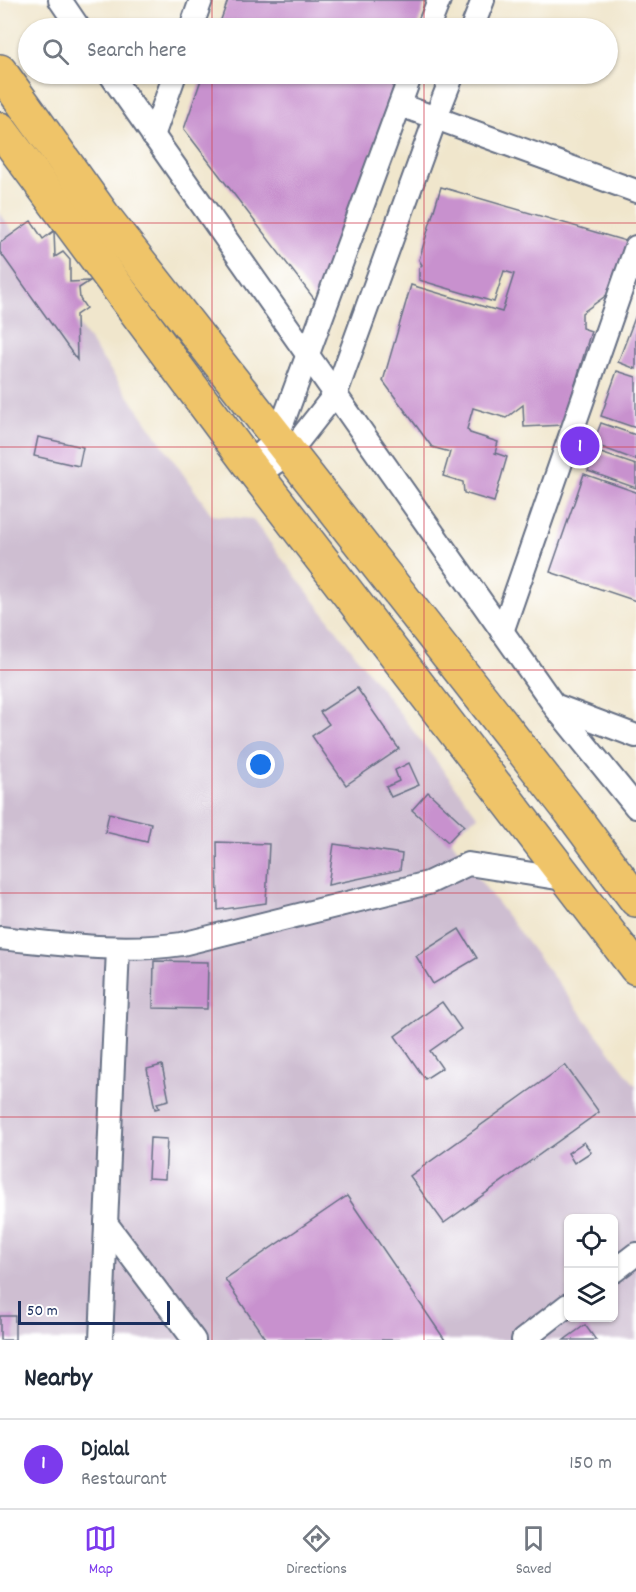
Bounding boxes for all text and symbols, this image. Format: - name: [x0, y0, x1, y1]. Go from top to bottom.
- search box: [18, 18, 618, 84]
- icon: search: [39, 35, 72, 68]
- text: Search here: [87, 36, 186, 67]
- pin: 1: [560, 424, 600, 468]
- your location: [246, 750, 275, 779]
- map controls: [564, 1214, 618, 1322]
- button: locate: [564, 1214, 618, 1268]
- button: layers: [564, 1268, 618, 1322]
- scale bar: [18, 1298, 170, 1326]
- text: 50 m: [27, 1300, 58, 1323]
- text: Nearby: [24, 1361, 92, 1398]
- text: Djalal: [81, 1435, 129, 1466]
- text: 1: [41, 1450, 46, 1478]
- text: 150 m: [569, 1450, 612, 1478]
- text: Restaurant: [81, 1466, 167, 1494]
- tab: Map: [84, 1522, 117, 1581]
- tab: Directions: [286, 1522, 347, 1581]
- tab: Saved: [516, 1522, 552, 1581]

